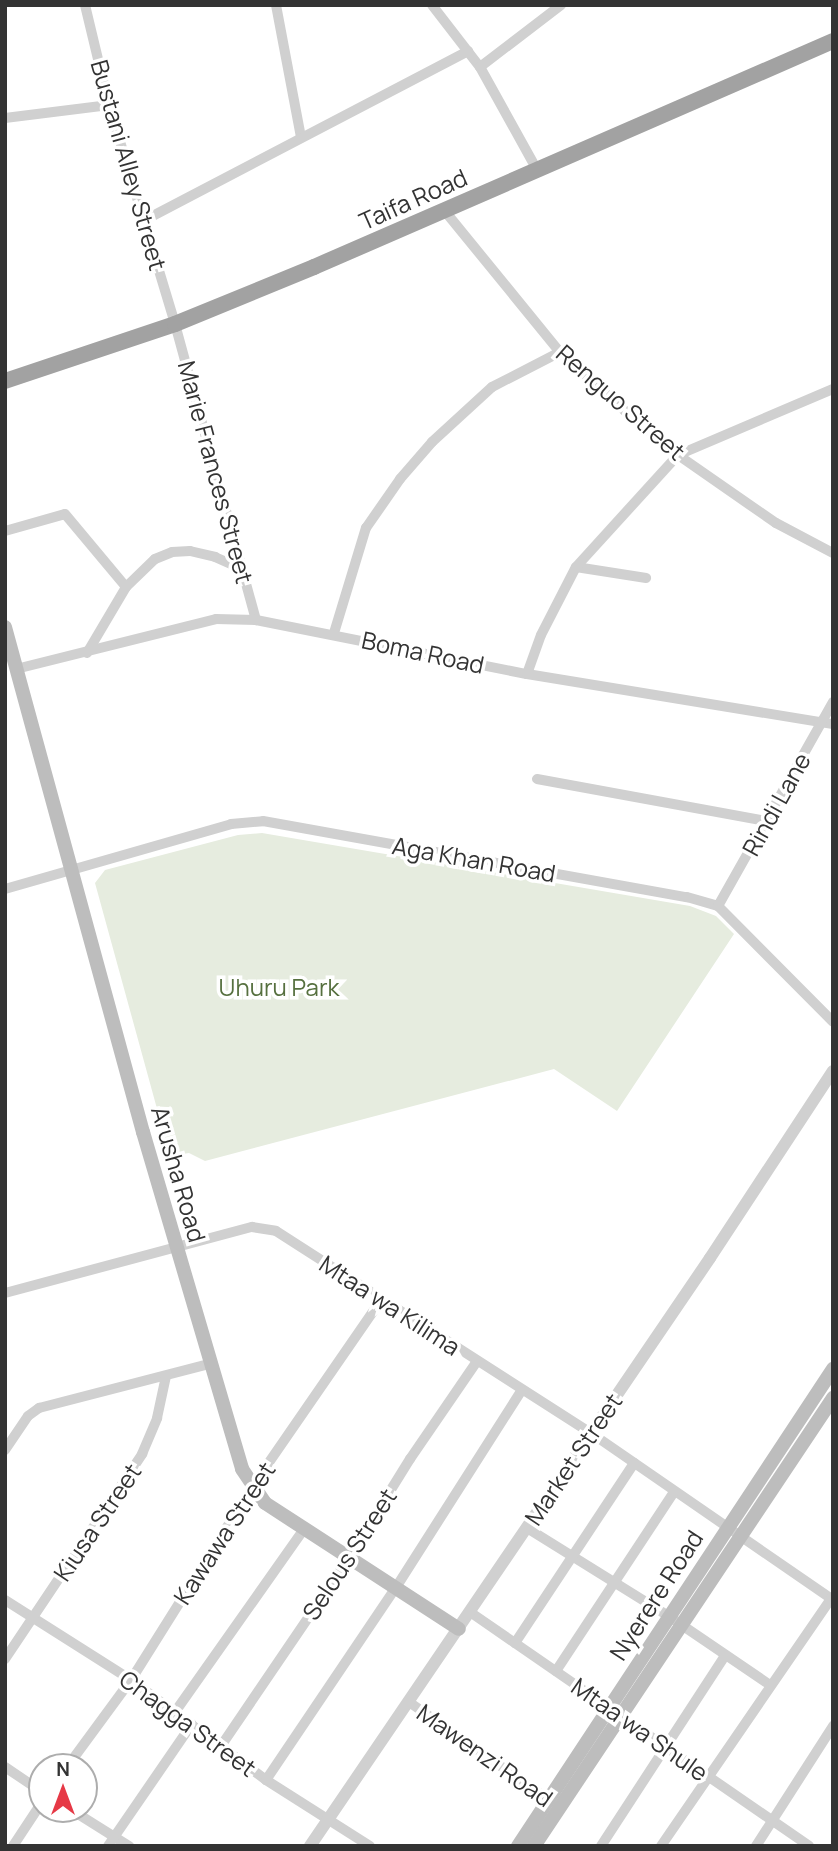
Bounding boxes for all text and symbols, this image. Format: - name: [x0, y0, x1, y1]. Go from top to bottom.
- street label: Bustani Alley Street: [85, 57, 173, 273]
- street label: Taifa Road: [355, 163, 471, 235]
- street label: Renguo Street: [551, 338, 691, 466]
- street label: Marie Frances Street: [172, 358, 260, 586]
- street label: Boma Road: [359, 625, 487, 679]
- street label: Rindi Lane: [736, 747, 816, 861]
- street label: Aga Khan Road: [390, 830, 558, 888]
- park label: Uhuru Park: [219, 973, 339, 1001]
- street label: Arusha Road: [146, 1103, 212, 1245]
- street label: Mtaa wa Kilima: [314, 1249, 466, 1361]
- street label: Market Street: [518, 1388, 628, 1530]
- street label: Kawawa Street: [167, 1456, 281, 1610]
- street label: Kiusa Street: [47, 1458, 147, 1586]
- street label: Selous Street: [296, 1483, 402, 1625]
- street label: Nyerere Road: [603, 1525, 709, 1665]
- street label: Chagga Street: [114, 1664, 262, 1782]
- street label: Mtaa wa Shule: [566, 1671, 714, 1787]
- street label: Mawenzi Road: [412, 1698, 558, 1812]
- north arrow: [28, 1753, 98, 1823]
- text: N: [56, 1756, 70, 1782]

